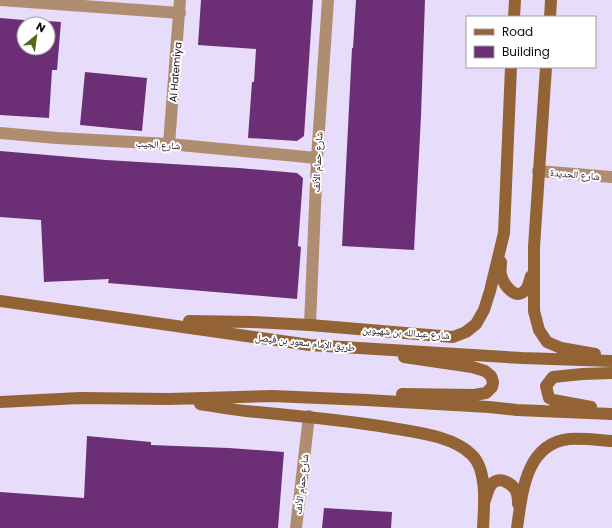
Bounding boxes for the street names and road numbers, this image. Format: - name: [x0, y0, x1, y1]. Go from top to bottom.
- street label: Al Hatemiya: [165, 41, 186, 103]
- street label: شارع حمام الأنف: [308, 131, 327, 193]
- street label: شارع الجيب: [135, 135, 181, 154]
- street label: شارع الحديدة: [549, 165, 601, 184]
- street label: شارع عبدالله بن شهيوين: [362, 322, 451, 343]
- street label: طريق الإمام سعود بن فيصل: [254, 330, 356, 355]
- street label: شارع حمام الأنف: [290, 453, 313, 515]

